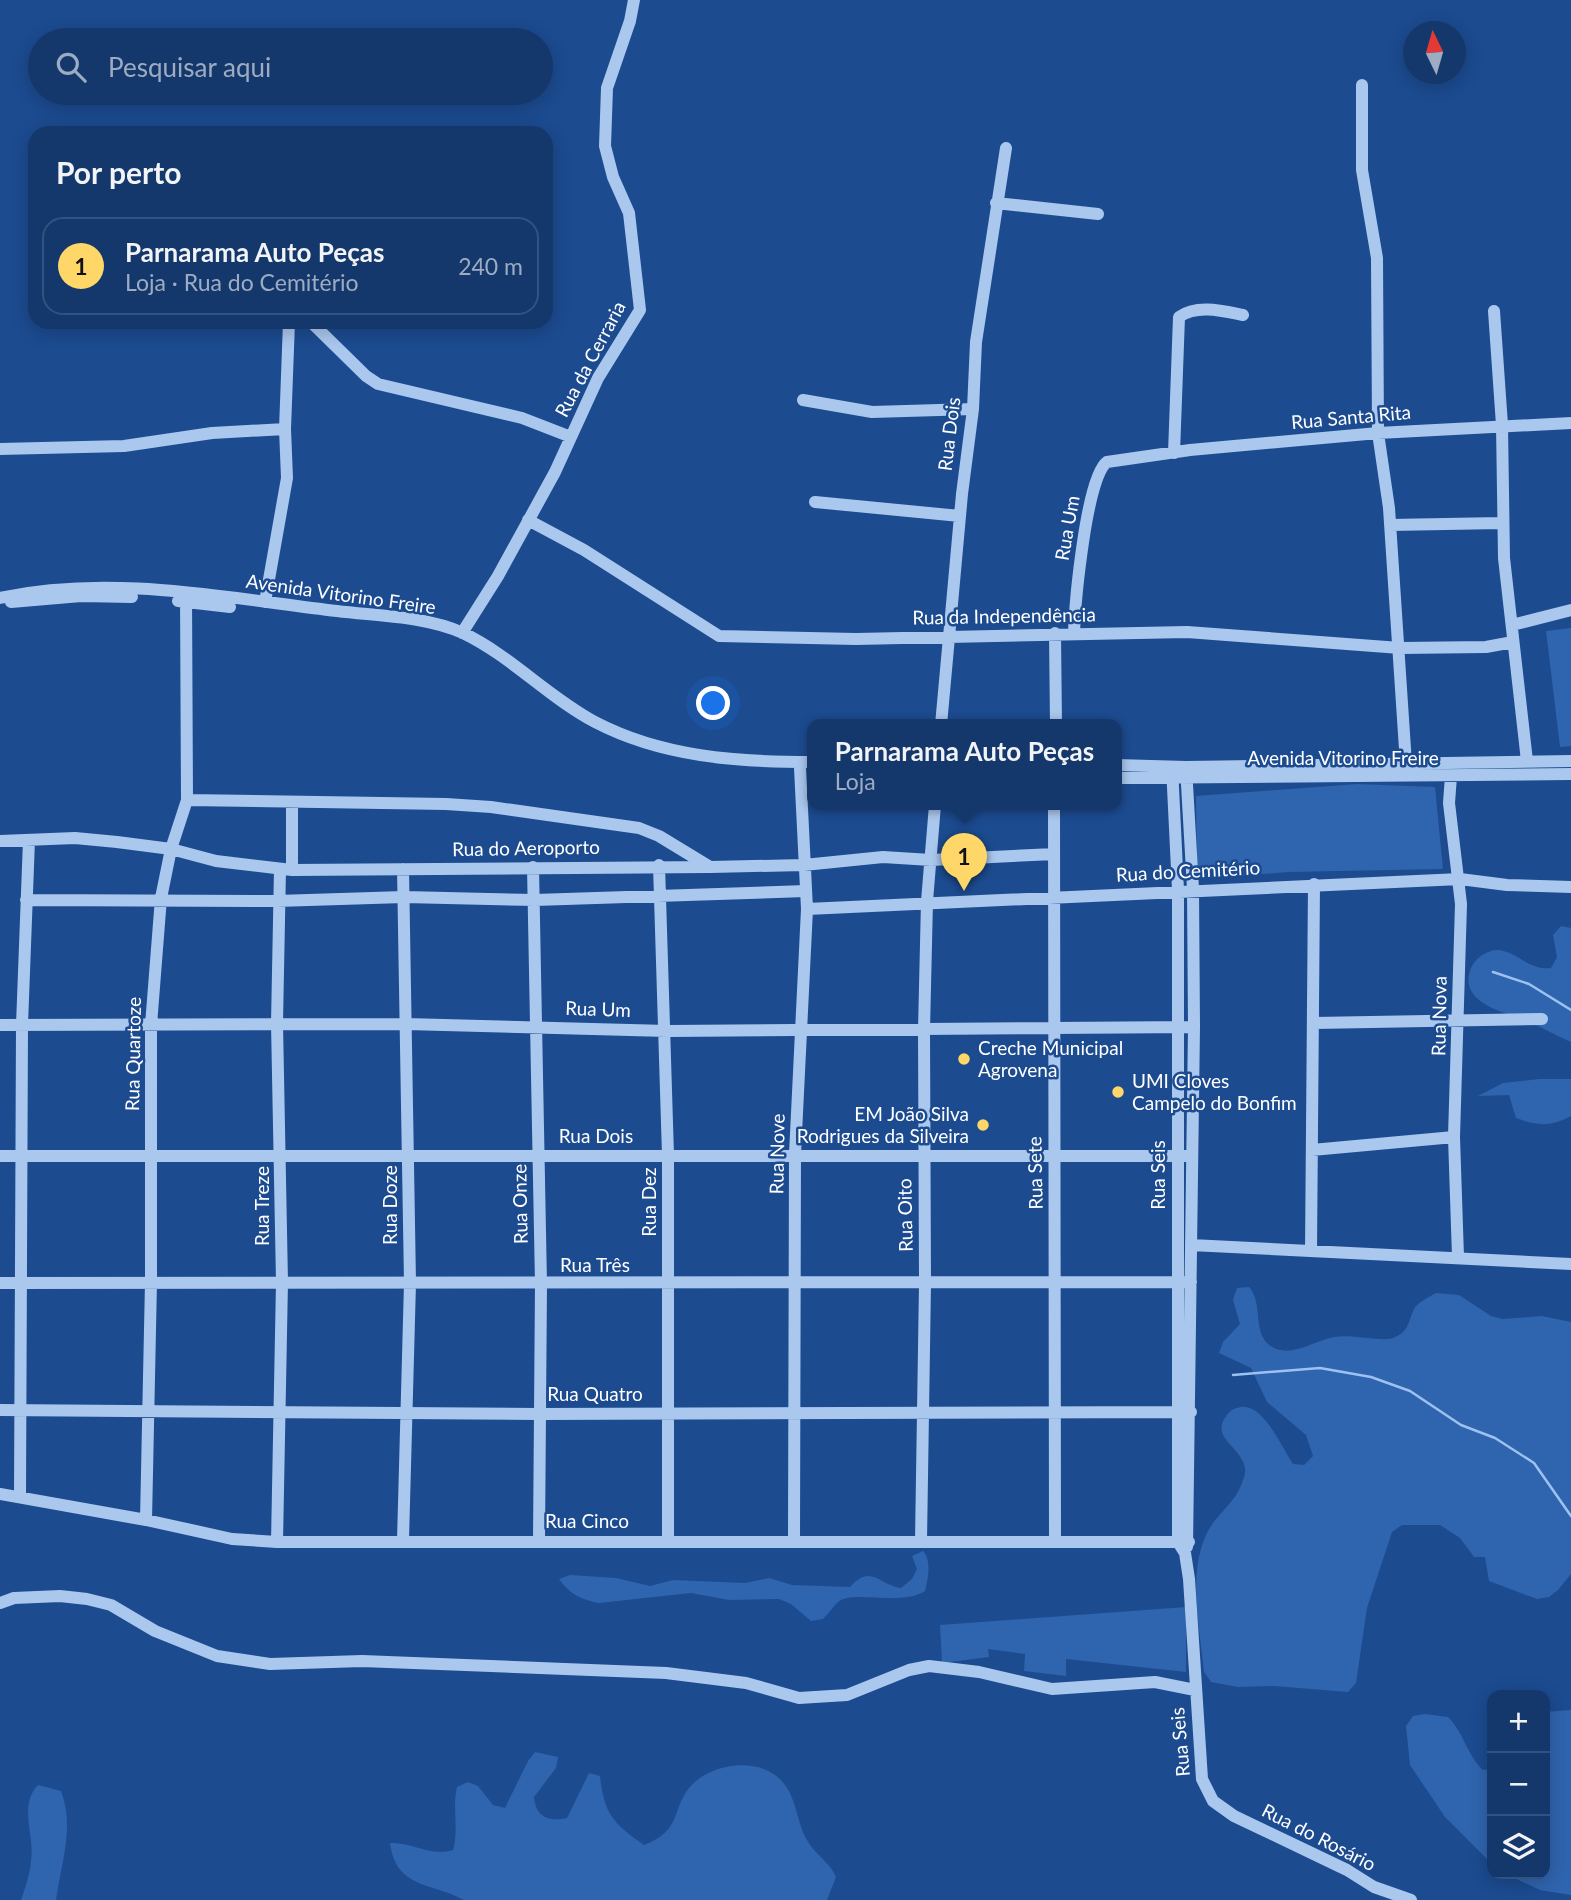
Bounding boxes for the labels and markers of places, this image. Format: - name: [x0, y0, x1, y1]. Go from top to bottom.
- pin: 1: [941, 833, 987, 891]
- place label: Creche Municipal Agrovena: [978, 1036, 1123, 1081]
- marker: Creche Municipal Agrovena: [956, 1051, 972, 1067]
- place label: UMI Cloves Campelo do Bonfim: [1132, 1069, 1297, 1114]
- marker: UMI Cloves Campelo do Bonfim: [1110, 1084, 1126, 1100]
- place label: EM João Silva Rodrigues da Silveira: [797, 1102, 969, 1147]
- marker: EM João Silva Rodrigues da Silveira: [975, 1117, 991, 1133]

